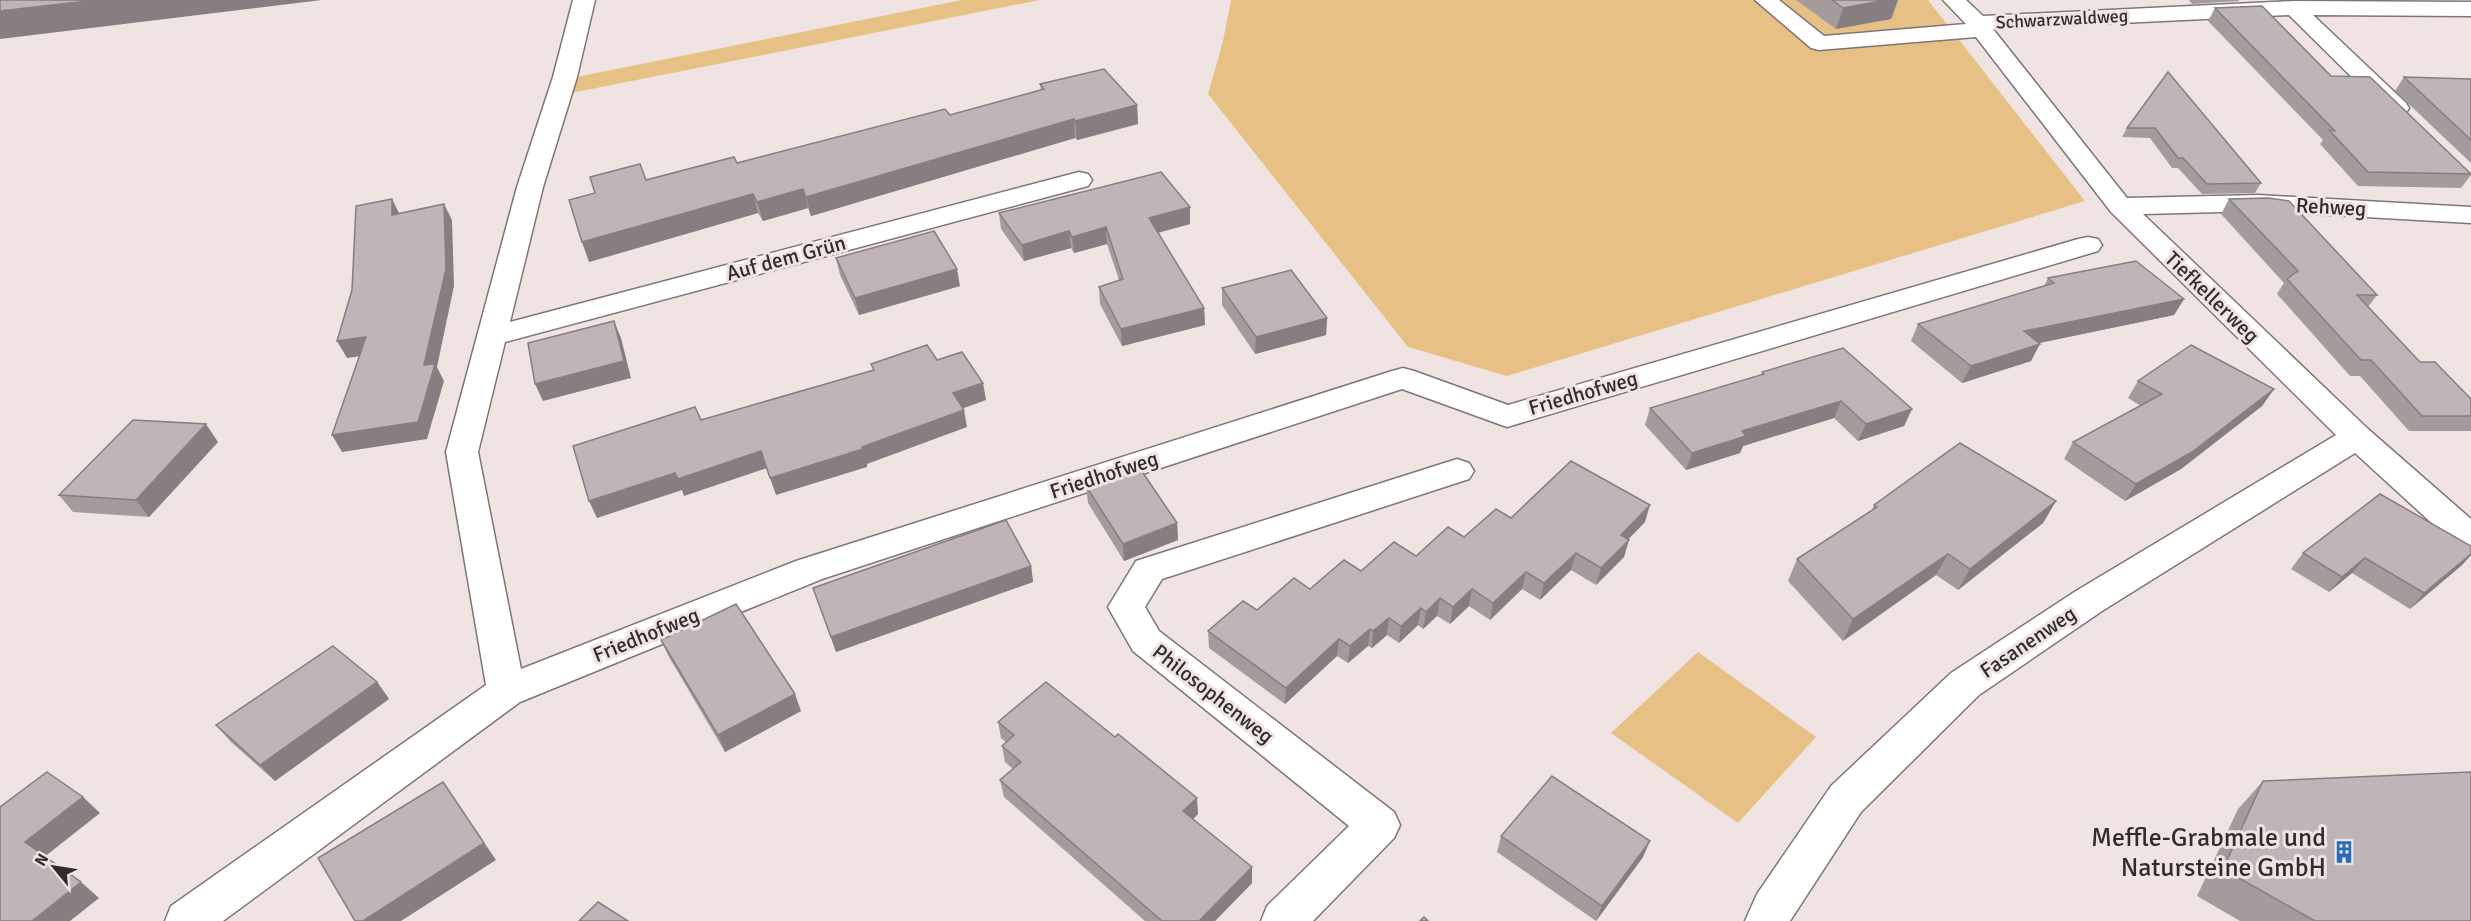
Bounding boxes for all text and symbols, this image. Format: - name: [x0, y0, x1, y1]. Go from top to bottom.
- street label: Schwarzwaldweg: [1995, 5, 2129, 33]
- street label: Rehweg: [2295, 192, 2367, 222]
- street label: Auf dem Grün: [723, 230, 849, 286]
- street label: Tiefkellerweg: [2159, 246, 2265, 348]
- street label: Friedhofweg: [1525, 365, 1641, 421]
- street label: Friedhofweg: [1047, 445, 1161, 505]
- street label: Fasanenweg: [1975, 600, 2081, 684]
- street label: Friedhofweg: [589, 602, 703, 668]
- street label: Philosophenweg: [1147, 639, 1279, 749]
- place label: Meffle-Grabmale und Natursteine GmbH: [2091, 822, 2326, 884]
- north arrow: [24, 837, 84, 897]
- building icon: Meffle-Grabmale und Natursteine GmbH: [2331, 839, 2357, 865]
- text: N: [30, 850, 53, 870]

